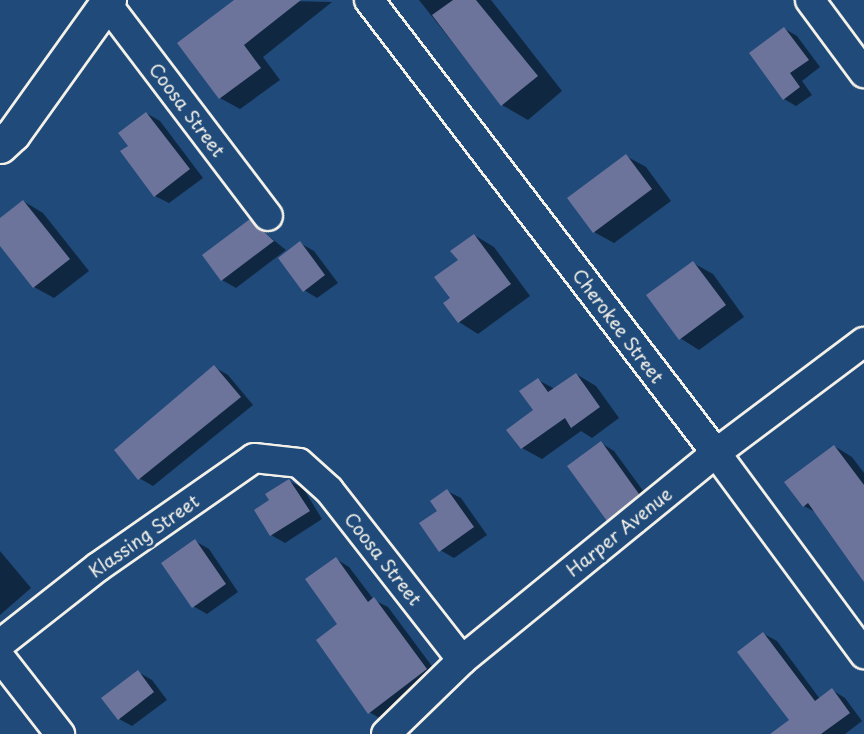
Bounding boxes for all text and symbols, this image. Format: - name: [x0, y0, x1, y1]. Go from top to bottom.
- street label: Coosa Street: [145, 59, 229, 161]
- street label: Cherokee Street: [567, 263, 669, 389]
- street label: Harper Avenue: [562, 483, 676, 581]
- street label: Klassing Street: [85, 490, 203, 582]
- street label: Coosa Street: [340, 508, 426, 610]

